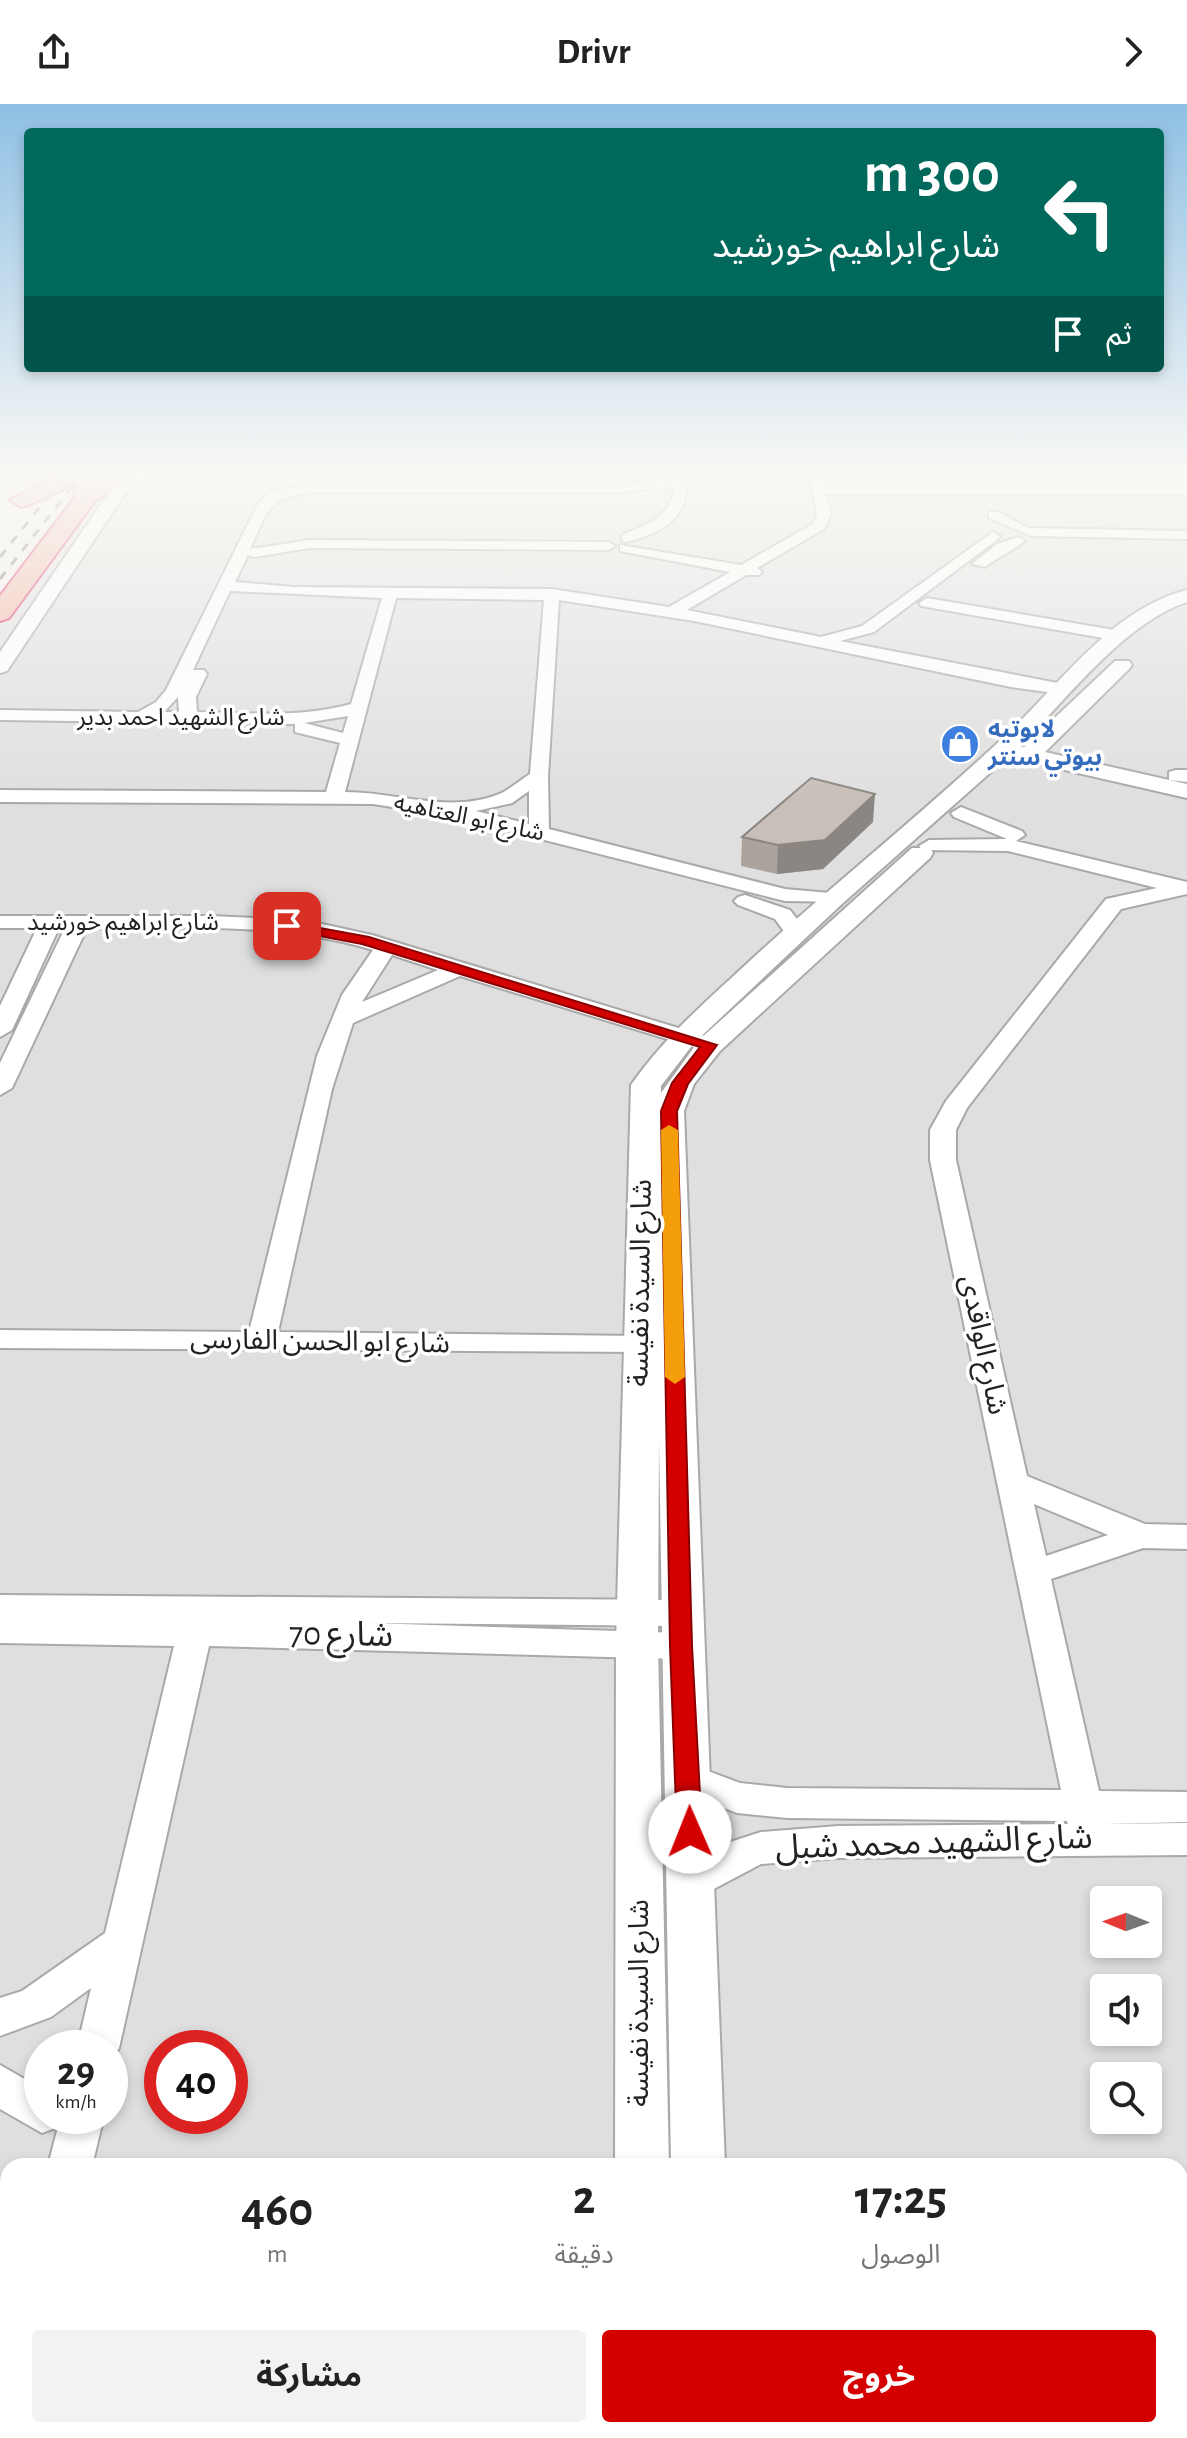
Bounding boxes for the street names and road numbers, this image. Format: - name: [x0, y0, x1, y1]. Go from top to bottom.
- street label: شارع الشهيد احمد بدير: [76, 706, 285, 734]
- street label: شارع ابو العتاهيه: [391, 790, 546, 850]
- street label: شارع ابراهيم خورشيد: [27, 911, 219, 939]
- street label: شارع السيدة نفيسة: [625, 1179, 662, 1387]
- street label: شارع الواقدى: [950, 1273, 1011, 1418]
- street label: شارع ابو الحسن الفارسى: [190, 1326, 450, 1363]
- street label: شارع 70: [289, 1617, 393, 1659]
- street label: شارع الشهيد محمد شبل: [775, 1820, 1093, 1872]
- street label: شارع السيدة نفيسة: [626, 1899, 659, 2107]

